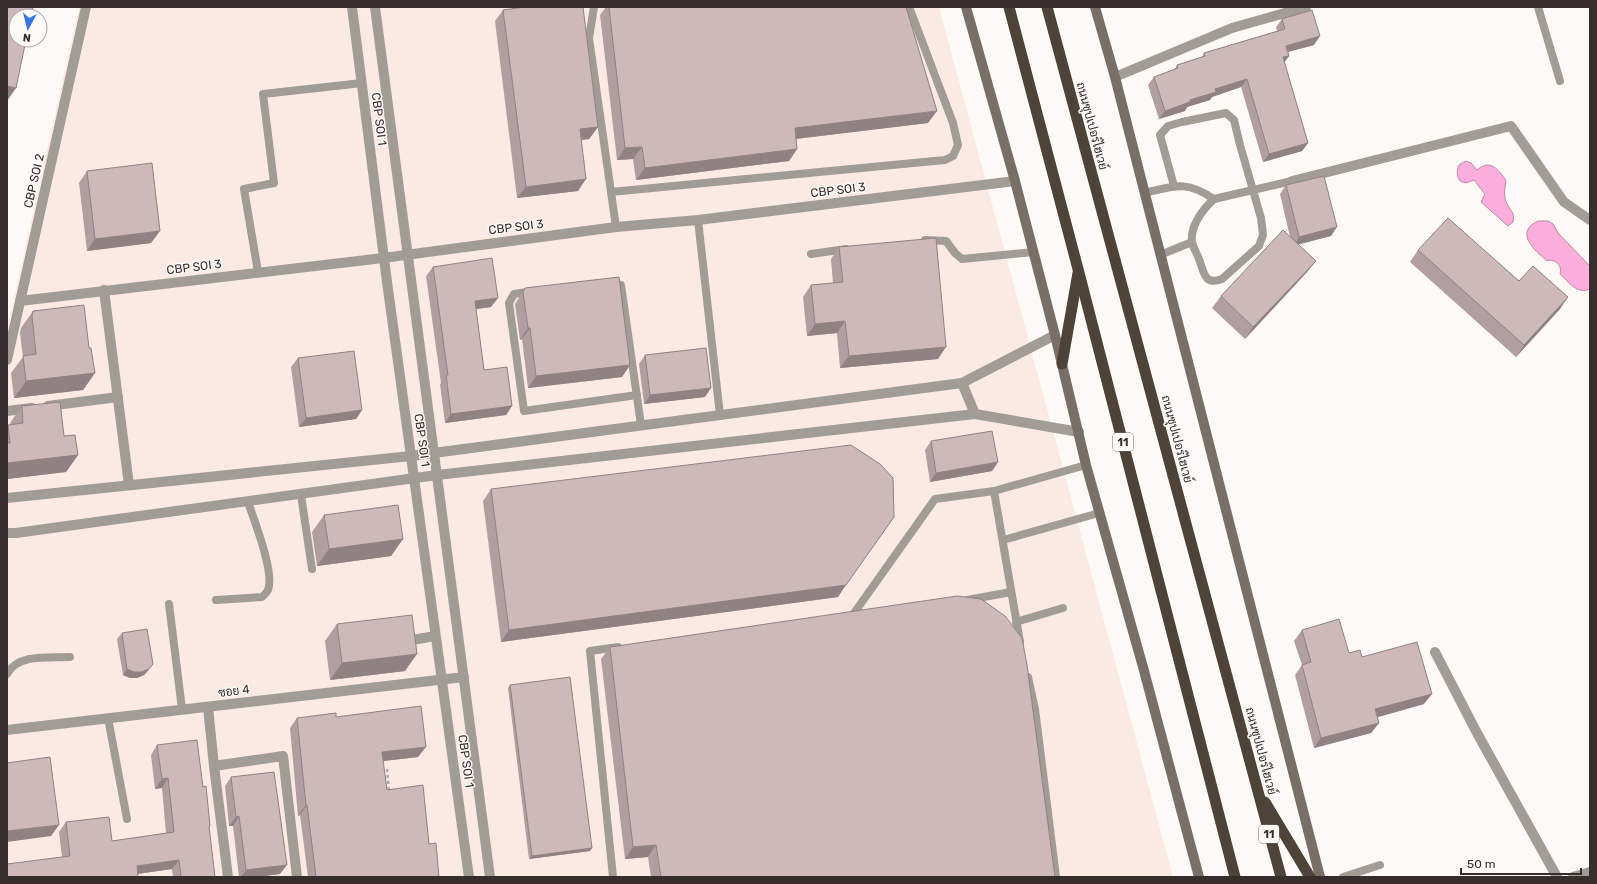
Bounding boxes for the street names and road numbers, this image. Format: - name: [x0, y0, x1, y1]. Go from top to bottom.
- street label: ถนนซุปเปอร์ไฮเวย์: [1072, 80, 1111, 172]
- street label: CBP SOI 1: [369, 92, 389, 146]
- street label: CBP SOI 2: [21, 153, 47, 209]
- street label: CBP SOI 3: [810, 180, 866, 200]
- street label: CBP SOI 3: [488, 217, 544, 237]
- street label: CBP SOI 3: [166, 257, 222, 277]
- street label: ถนนซุปเปอร์ไฮเวย์: [1157, 393, 1196, 485]
- street label: CBP SOI 1: [411, 413, 433, 467]
- road number: 11: [1113, 433, 1133, 451]
- street label: ซอย 4: [217, 682, 251, 700]
- street label: ถนนซุปเปอร์ไฮเวย์: [1241, 705, 1280, 797]
- street label: CBP SOI 1: [455, 734, 477, 788]
- road number: 11: [1259, 825, 1279, 843]

